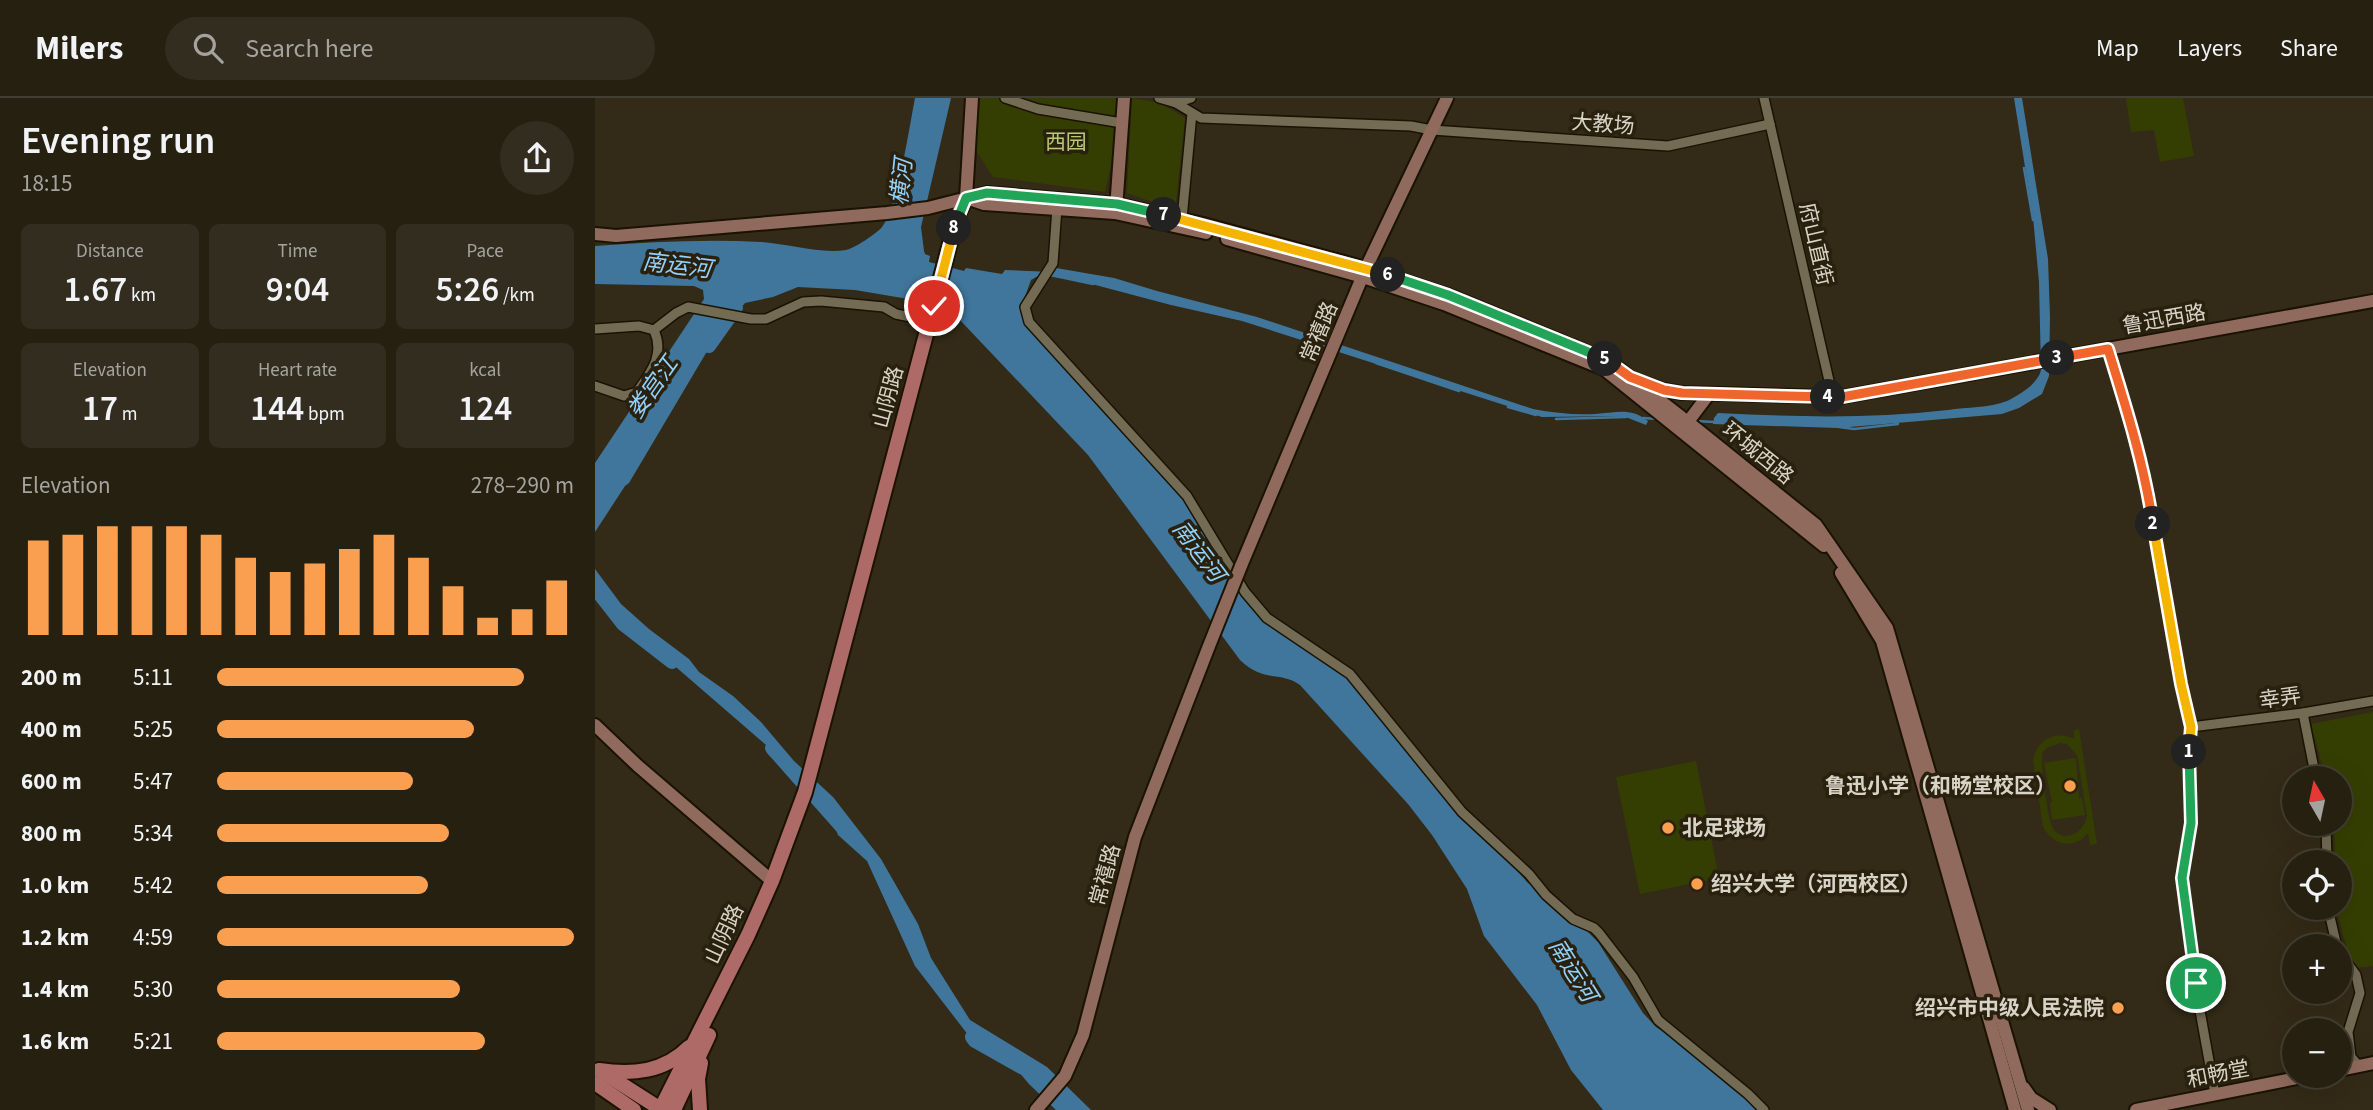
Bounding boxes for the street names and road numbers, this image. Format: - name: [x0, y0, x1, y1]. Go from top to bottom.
- street label: 大教场: [1571, 107, 1635, 141]
- street label: 府山直街: [1792, 200, 1840, 288]
- street label: 常禧路: [1293, 297, 1345, 367]
- street label: 鲁迅西路: [2120, 297, 2208, 341]
- street label: 山阴路: [865, 363, 911, 431]
- street label: 环城西路: [1716, 415, 1800, 491]
- street label: 幸弄: [2257, 680, 2303, 716]
- street label: 常禧路: [1082, 841, 1128, 909]
- street label: 山阴路: [697, 899, 751, 969]
- street label: 和畅堂: [2184, 1053, 2252, 1095]

